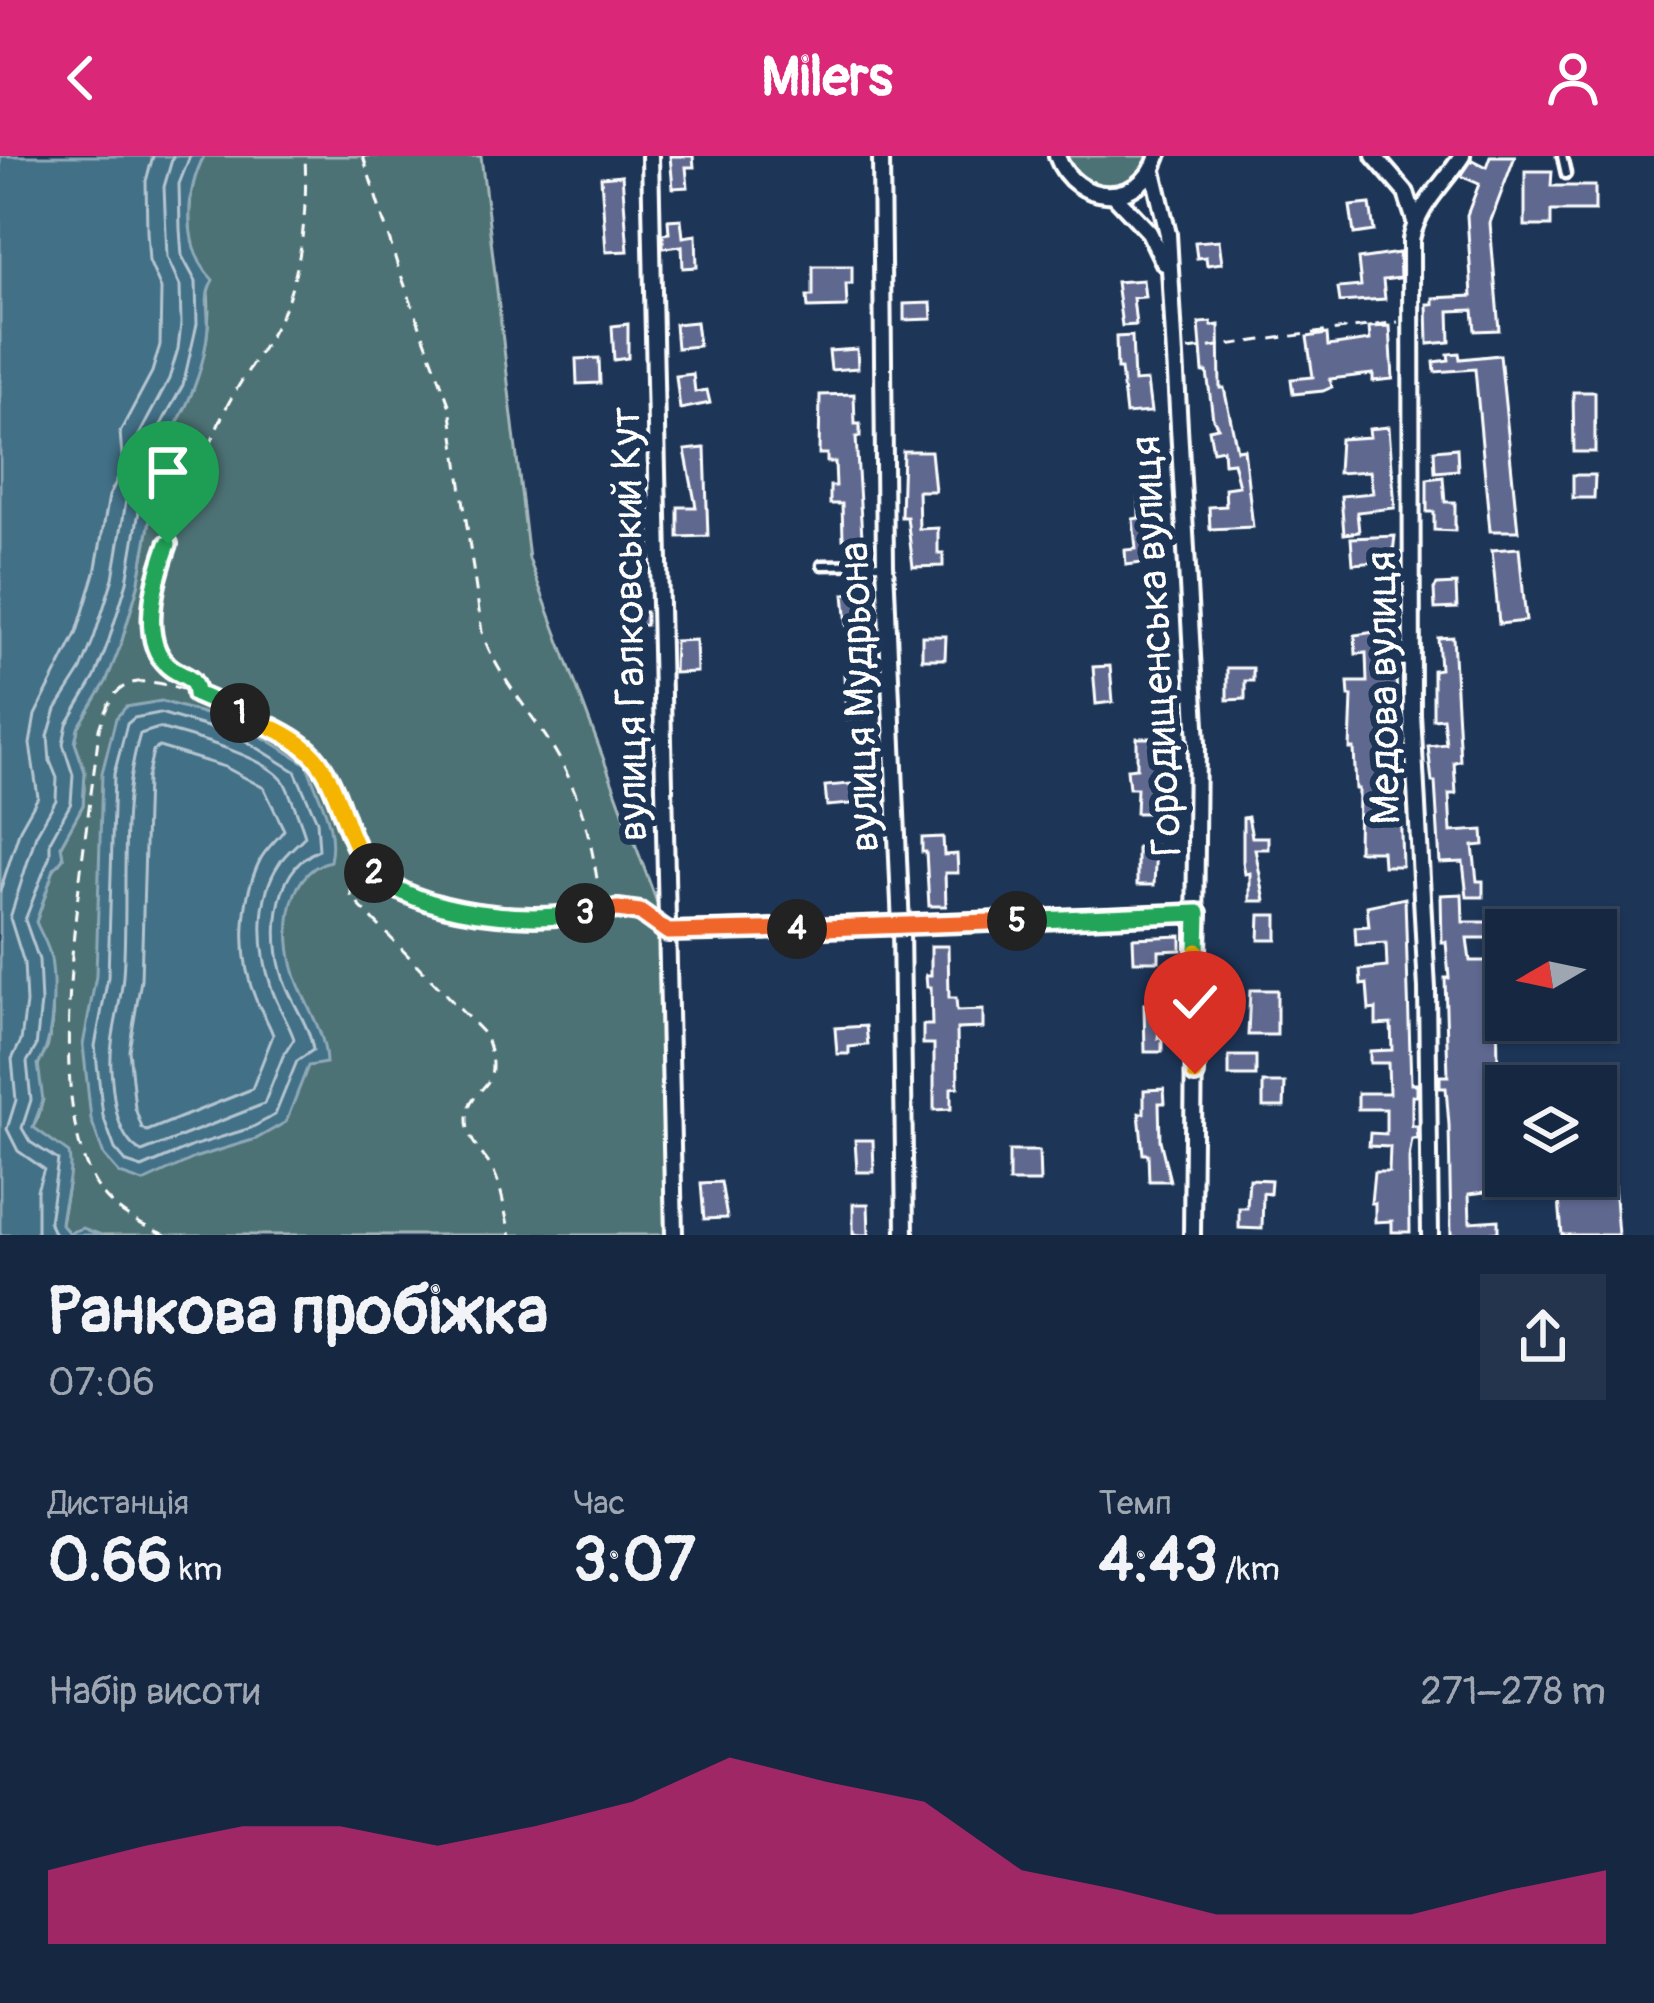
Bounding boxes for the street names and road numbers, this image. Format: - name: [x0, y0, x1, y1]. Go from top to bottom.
- street label: вулиця Галковський Кут: [600, 406, 660, 842]
- street label: Городищенська вулиця: [1120, 434, 1194, 857]
- street label: вулиця Мудрьона: [829, 541, 891, 853]
- street label: Медова вулиця: [1356, 551, 1412, 825]

